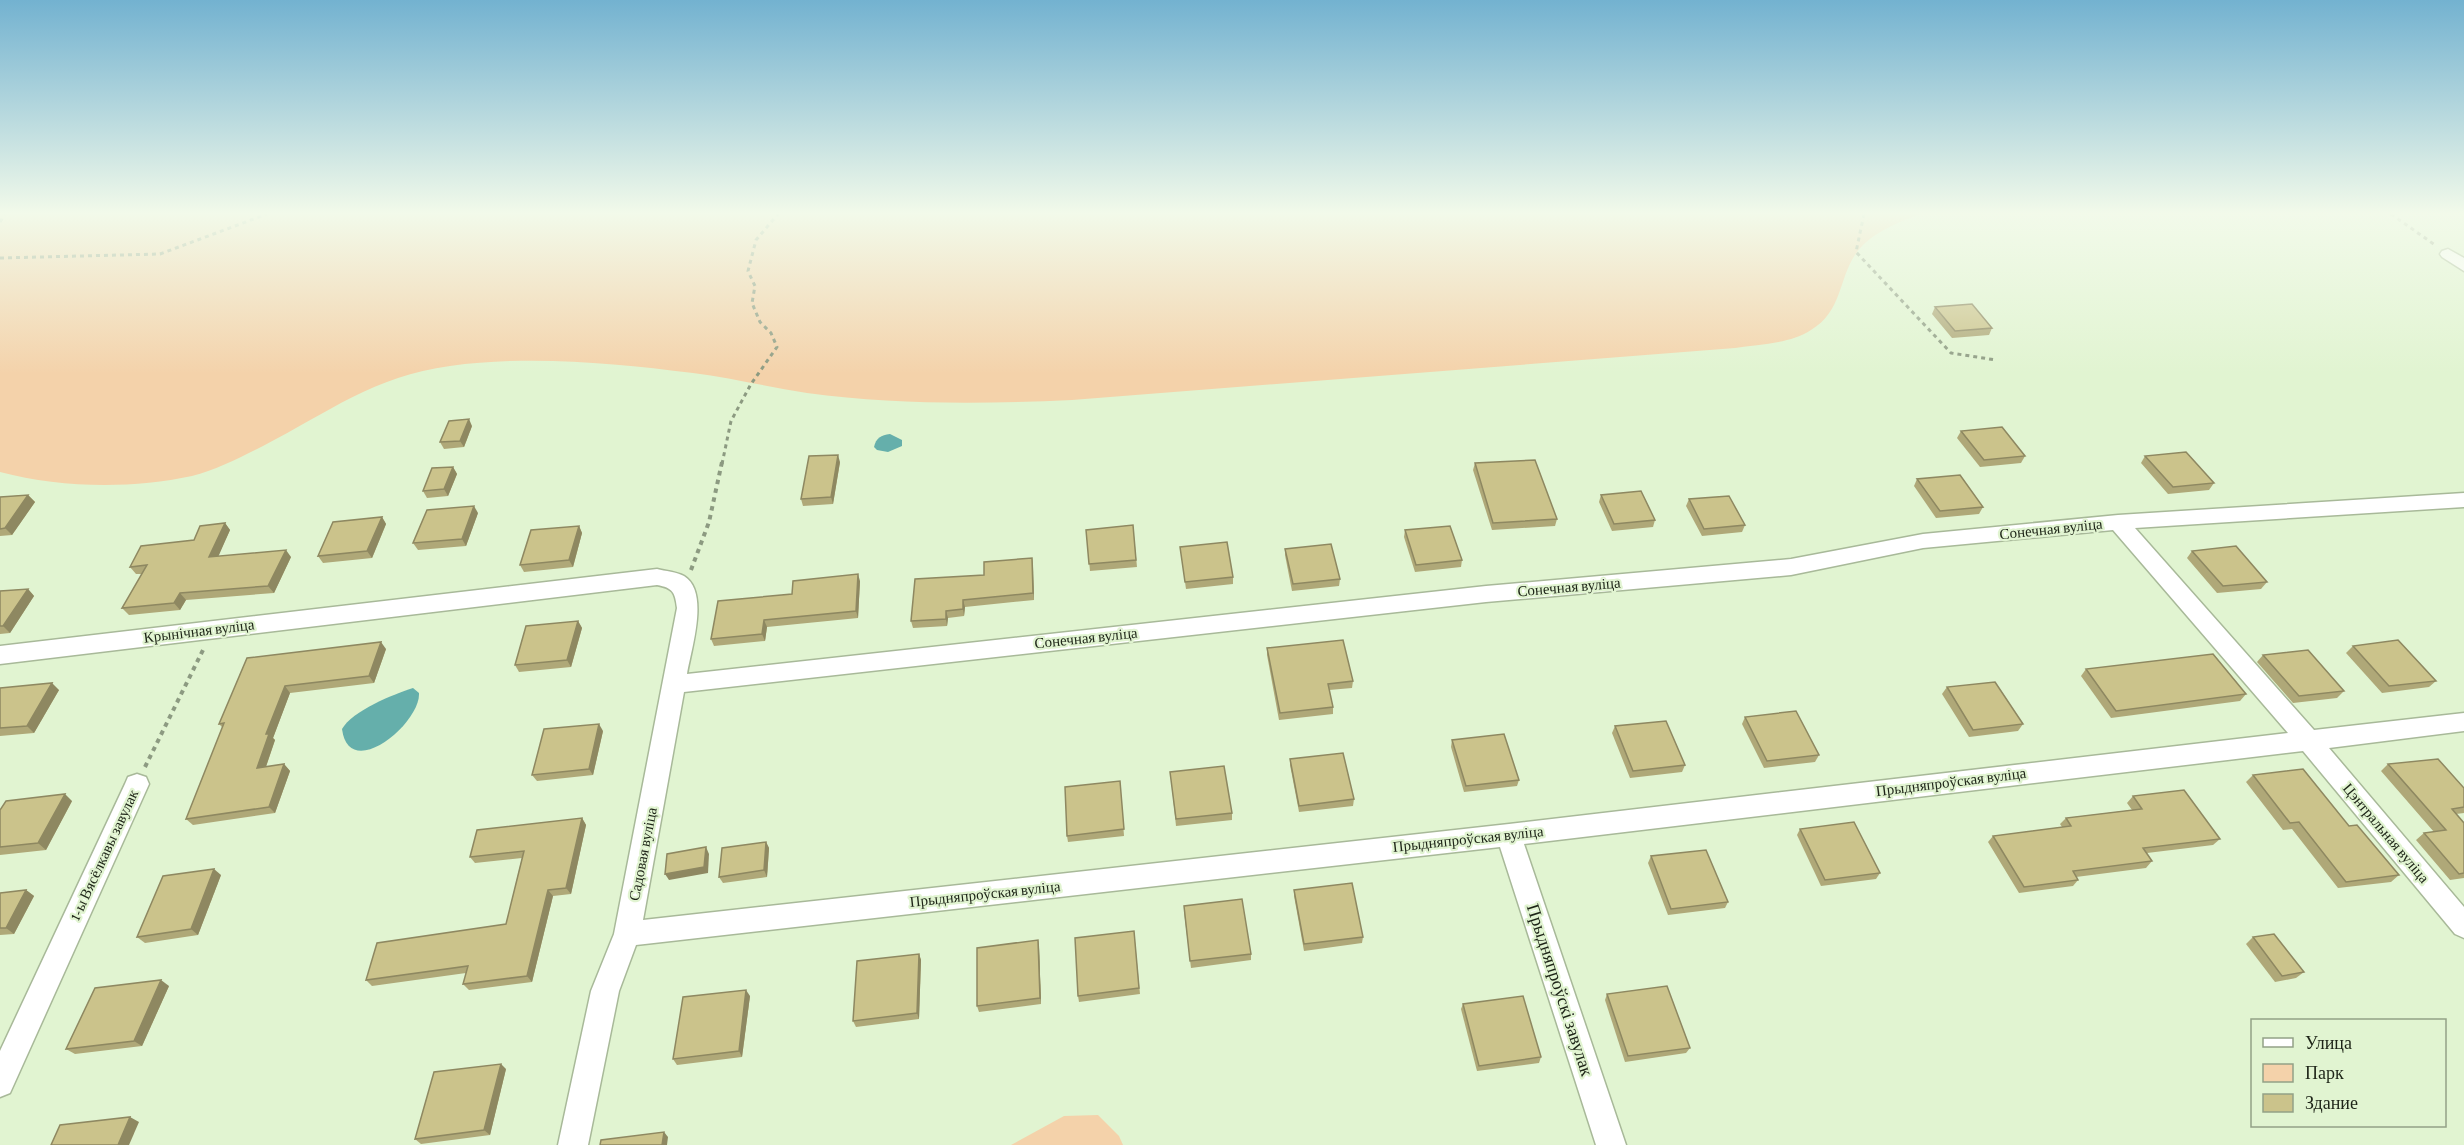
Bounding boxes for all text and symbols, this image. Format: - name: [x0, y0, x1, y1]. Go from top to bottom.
- street label: Сонечная вуліца: [1999, 516, 2104, 542]
- street label: Сонечная вуліца: [1517, 574, 1622, 599]
- street label: Крынічная вуліца: [143, 616, 256, 646]
- street label: Сонечная вуліца: [1034, 625, 1139, 651]
- street label: Прыдняпроўская вуліца: [1875, 765, 2027, 799]
- street label: Цэнтральная вуліца: [2340, 780, 2432, 886]
- street label: 1-ы Вясёлкавы завулак: [67, 787, 142, 923]
- street label: Садовая вуліца: [626, 806, 660, 902]
- street label: Прыдняпроўская вуліца: [1392, 823, 1544, 855]
- street label: Прыдняпроўская вуліца: [909, 878, 1061, 910]
- street label: Прыдняпроўскі завулак: [1523, 901, 1597, 1079]
- legend: [2251, 1019, 2446, 1127]
- text: Улица: [2305, 1033, 2352, 1053]
- text: Парк: [2305, 1063, 2344, 1083]
- text: Здание: [2305, 1093, 2358, 1113]

